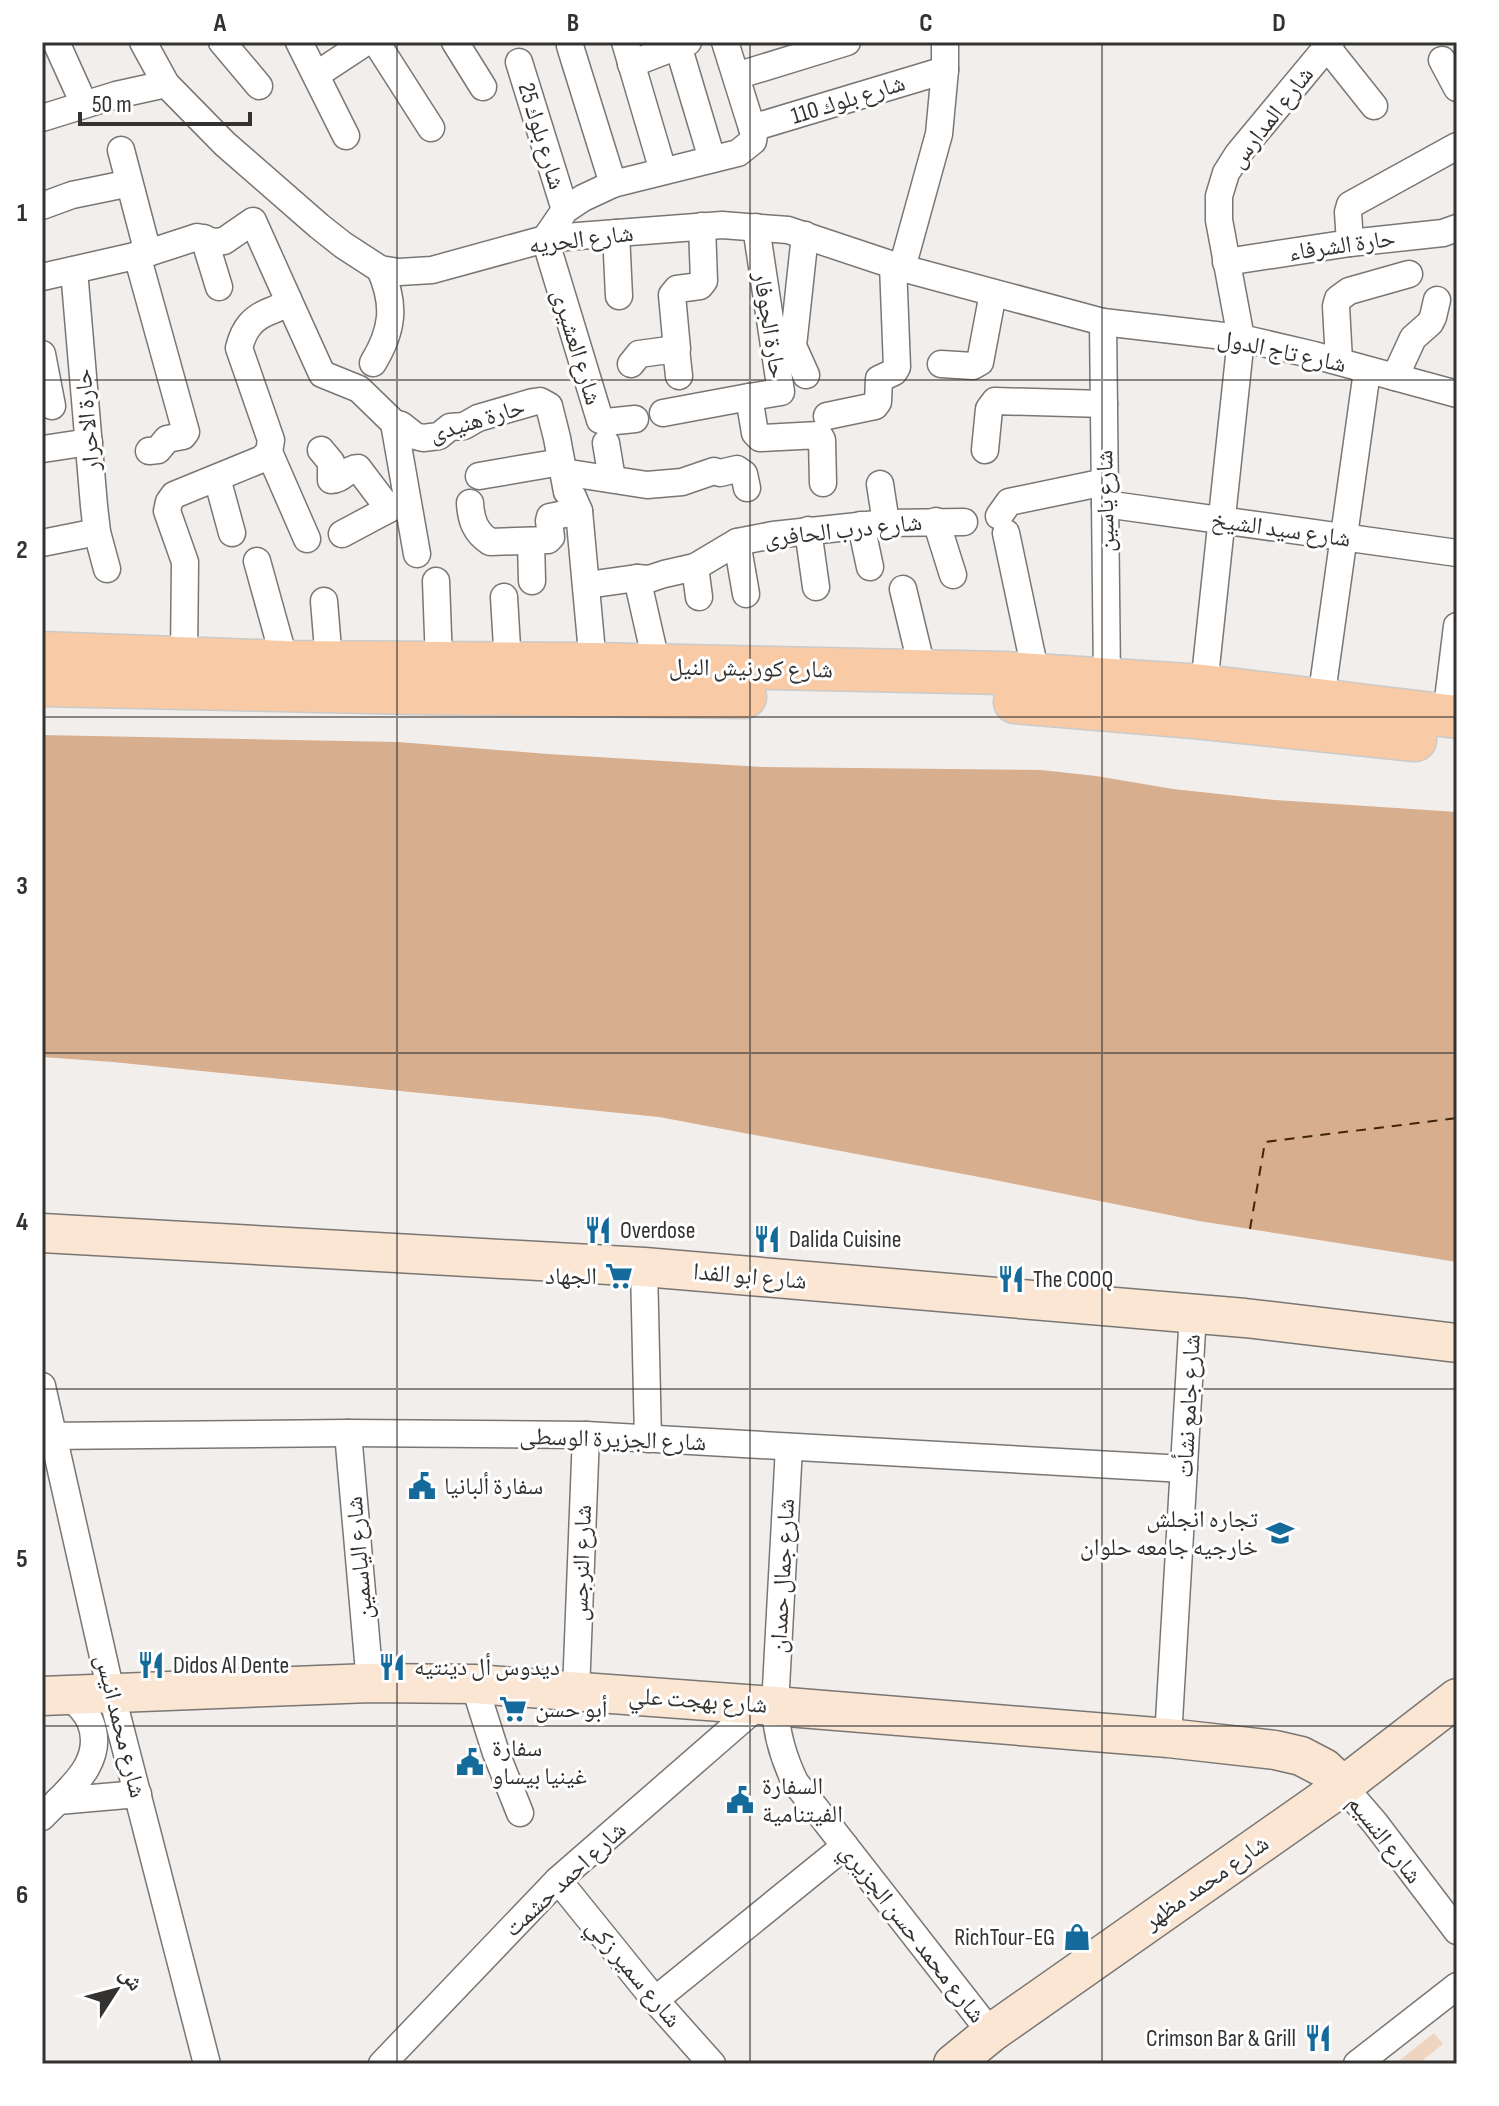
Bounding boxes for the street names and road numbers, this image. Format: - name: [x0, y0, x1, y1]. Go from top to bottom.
- street label: شارع المدارس: [1223, 61, 1320, 174]
- street label: شارع بلوك 110: [788, 68, 909, 131]
- street label: شارع بلوك 25: [512, 79, 571, 193]
- street label: شارع الحريه: [527, 219, 635, 260]
- street label: حارة الشرفاء: [1287, 224, 1397, 267]
- street label: حارة الجوفار: [747, 269, 792, 381]
- street label: شارع العشيرى: [545, 286, 608, 408]
- street label: شارع تاج الدول: [1215, 324, 1349, 379]
- street label: حارة الاحرار: [69, 368, 106, 473]
- street label: حارة هنيدى: [426, 392, 528, 449]
- street label: شارع ياسين: [1090, 450, 1121, 552]
- street label: شارع سيد الشيخ: [1209, 505, 1352, 554]
- street label: شارع درب الحافرى: [763, 508, 923, 553]
- street label: شارع كورنيش النيل: [669, 653, 833, 684]
- street label: شارع ابو الفدا: [692, 1257, 808, 1296]
- street label: شارع جامع نشأت: [1170, 1333, 1207, 1479]
- street label: شارع الجزيرة الوسطى: [519, 1422, 707, 1457]
- street label: شارع الياسمين: [340, 1495, 379, 1621]
- street label: شارع جمال حمدان: [764, 1498, 801, 1654]
- street label: شارع النرجس: [565, 1504, 598, 1622]
- street label: شارع محمد انيس: [89, 1651, 152, 1801]
- street label: شارع بهجت علي: [627, 1681, 768, 1724]
- street label: شارع النسيم: [1340, 1789, 1428, 1890]
- street label: شارع احمد حشمت: [498, 1815, 632, 1943]
- street label: شارع محمد مظهر: [1137, 1829, 1275, 1937]
- street label: شارع محمد حسن الجزيري: [830, 1838, 992, 2031]
- street label: شارع سمير زكي: [577, 1913, 687, 2036]

